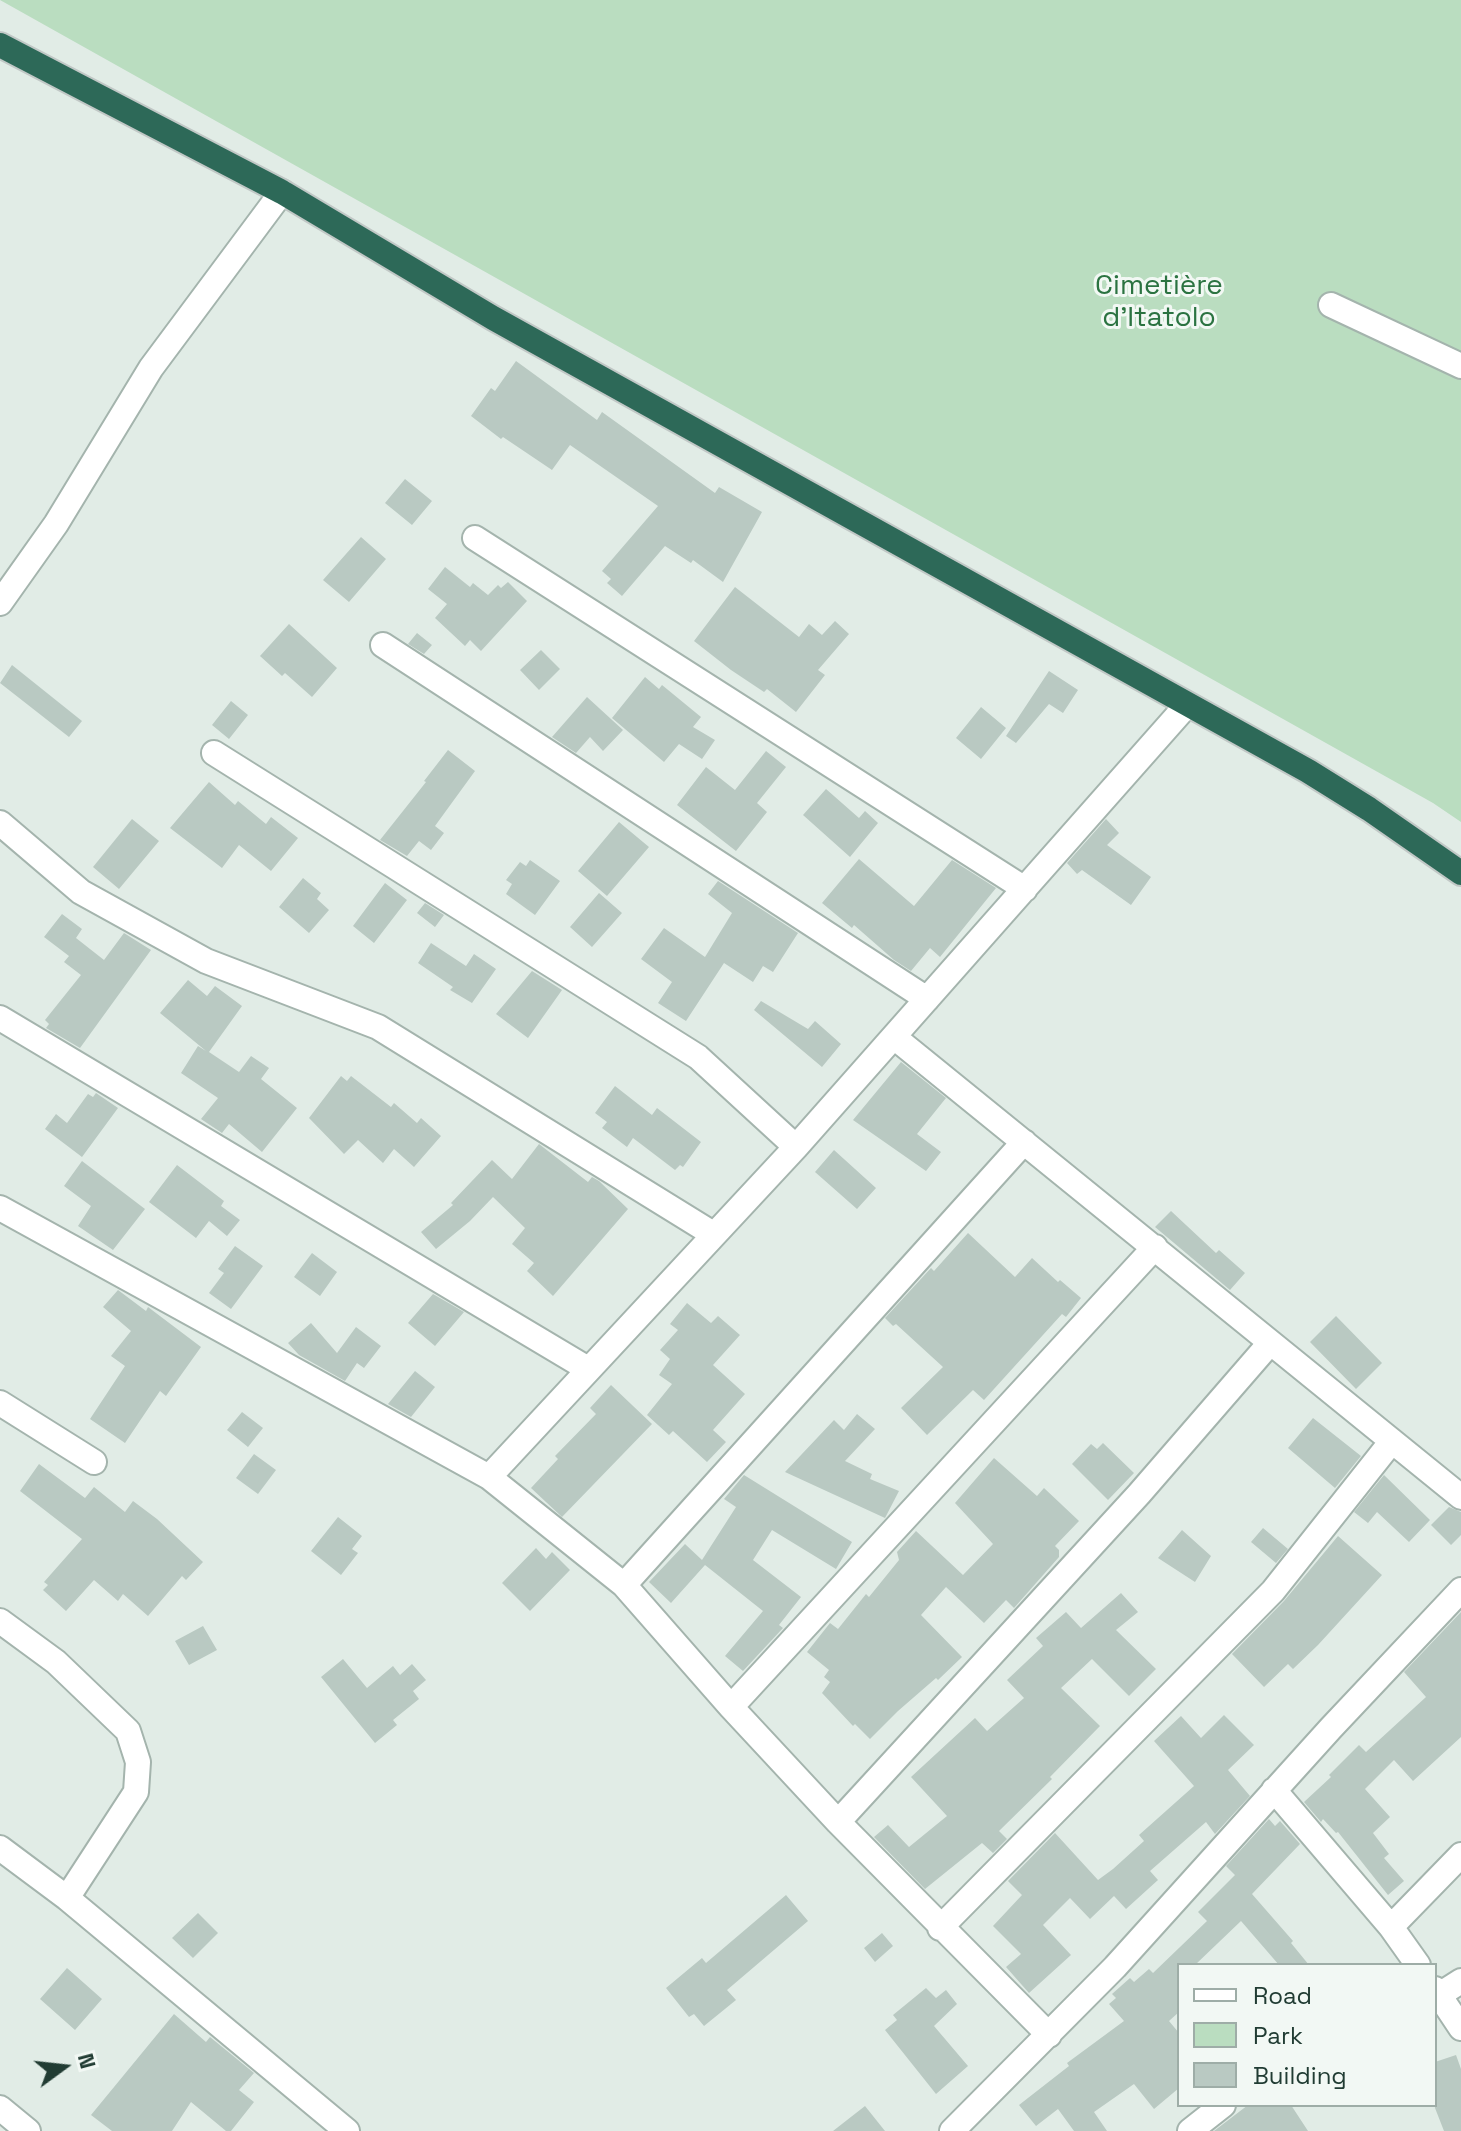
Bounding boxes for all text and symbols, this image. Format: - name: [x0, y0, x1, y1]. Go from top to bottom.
- park label: Cimetière d'Itatolo: [1095, 269, 1223, 335]
- legend: [1177, 1963, 1437, 2107]
- text: Road: [1253, 1980, 1312, 2011]
- text: Park: [1253, 2020, 1303, 2051]
- north arrow: [24, 2027, 104, 2107]
- text: N: [72, 2050, 103, 2072]
- text: Building: [1253, 2060, 1347, 2091]

